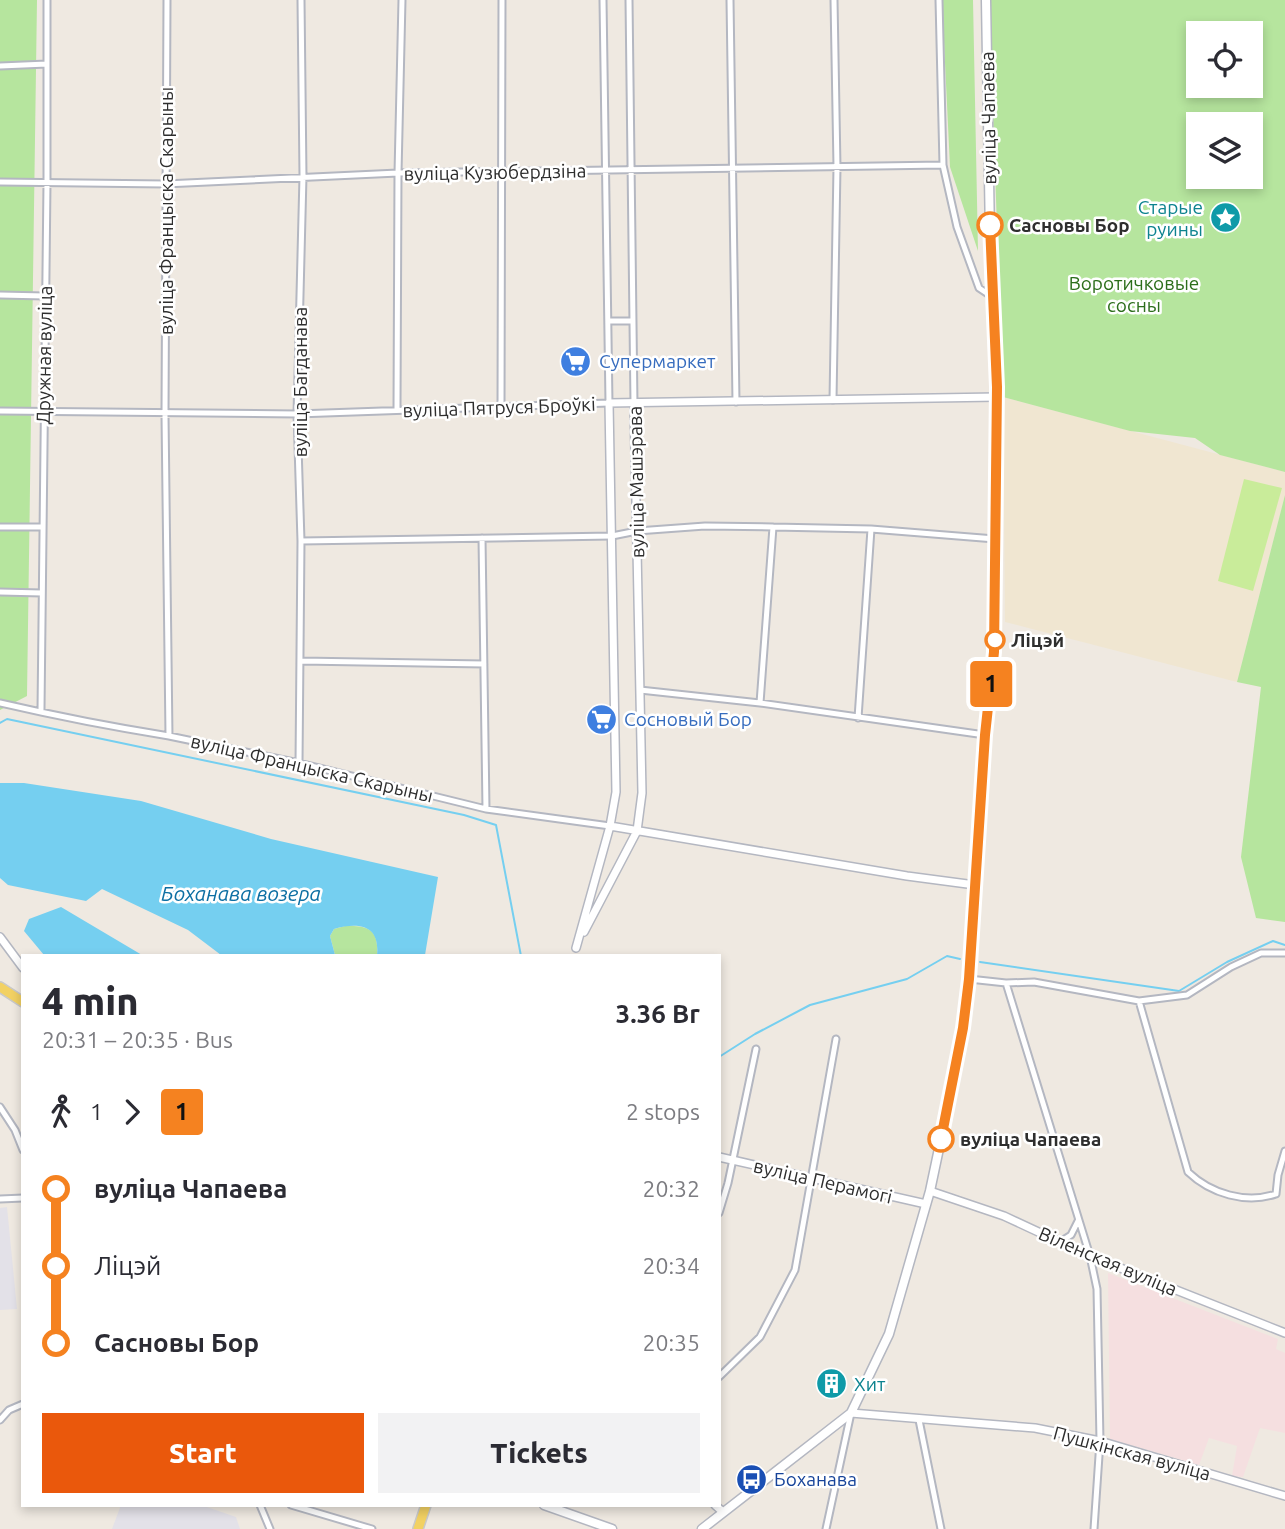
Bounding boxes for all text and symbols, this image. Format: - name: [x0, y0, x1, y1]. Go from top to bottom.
- map controls: [1186, 21, 1263, 189]
- button: locate: [1186, 21, 1263, 98]
- street label: вуліца Чапаева: [976, 51, 1000, 185]
- street label: вуліца Францыска Скарыны: [155, 87, 177, 335]
- button: layers: [1186, 112, 1263, 189]
- street label: вуліца Кузюбердзіна: [403, 159, 587, 185]
- place label: Старые руины: [1138, 196, 1203, 240]
- place icon: Старые руины: [1209, 201, 1243, 235]
- marker: Сасновы Бор: [977, 212, 1003, 238]
- place label: Сасновы Бор: [1009, 214, 1130, 236]
- park label: Воротичковые сосны: [1069, 272, 1199, 316]
- street label: Дружная вуліца: [32, 285, 56, 425]
- street label: вуліца Багданава: [289, 307, 311, 457]
- supermarket icon: Супермаркет: [559, 344, 593, 378]
- place label: Супермаркет: [599, 350, 716, 372]
- street label: вуліца Пятруся Броўкі: [402, 393, 596, 421]
- street label: вуліца Машэрава: [624, 406, 648, 558]
- place label: Ліцэй: [1011, 629, 1064, 651]
- marker: Ліцэй: [985, 630, 1005, 650]
- line badge: 1: [968, 661, 1014, 707]
- text: 1: [984, 670, 998, 697]
- supermarket icon: Сосновый Бор: [584, 702, 618, 736]
- place label: Сосновый Бор: [624, 708, 752, 730]
- street label: вуліца Францыска Скарыны: [189, 729, 435, 807]
- water label: Боханава возера: [161, 881, 321, 905]
- text: 4 min: [42, 980, 139, 1022]
- text: 3.36 Br: [616, 999, 700, 1028]
- text: 20:31 – 20:35 · Bus: [42, 1027, 233, 1052]
- icon: walk: [42, 1093, 80, 1131]
- icon: forward: [113, 1093, 151, 1131]
- text: 1: [175, 1098, 189, 1125]
- text: 1: [90, 1099, 103, 1124]
- text: 2 stops: [626, 1099, 700, 1124]
- marker: вуліца Чапаева: [928, 1126, 954, 1152]
- place label: вуліца Чапаева: [960, 1128, 1101, 1150]
- street label: вуліца Перамогі: [751, 1154, 895, 1208]
- text: вуліца Чапаева: [94, 1174, 287, 1203]
- text: 20:32: [642, 1176, 700, 1201]
- street label: Віленская вуліца: [1035, 1222, 1181, 1300]
- text: Ліцэй: [94, 1251, 161, 1280]
- text: 20:34: [642, 1253, 700, 1278]
- text: Сасновы Бор: [94, 1328, 259, 1357]
- text: 20:35: [642, 1330, 700, 1355]
- building icon: Хит: [814, 1367, 848, 1401]
- place label: Хит: [854, 1373, 886, 1395]
- button: Start: [42, 1413, 364, 1493]
- button: Tickets: [378, 1413, 700, 1493]
- street label: Пушкінская вуліца: [1051, 1421, 1213, 1485]
- bus stop icon: Боханава: [734, 1462, 768, 1496]
- place label: Боханава: [774, 1468, 857, 1490]

